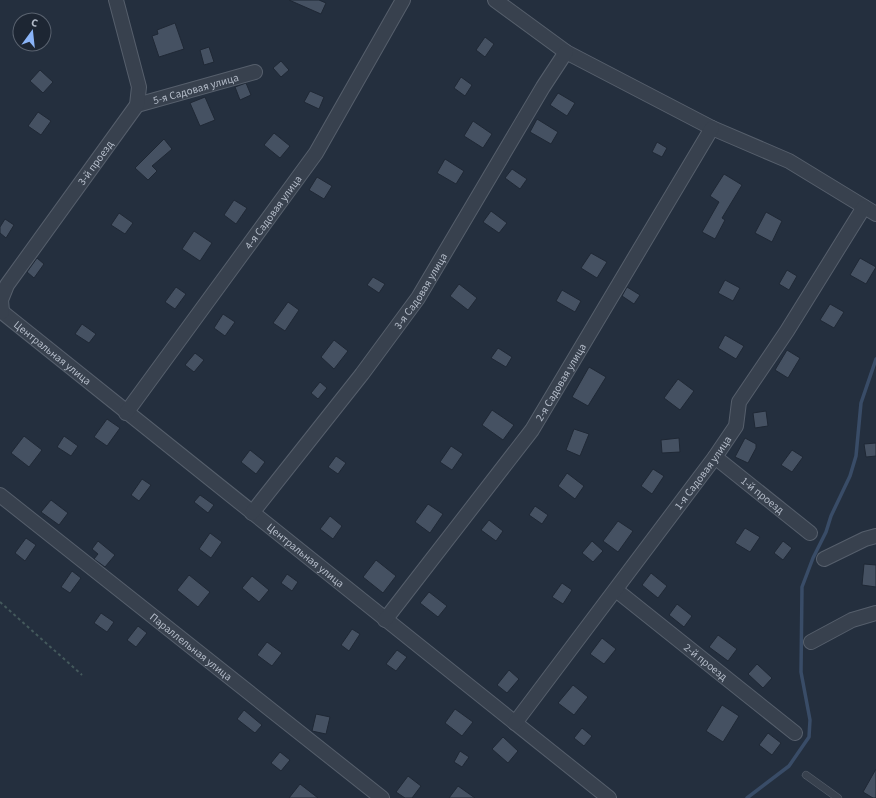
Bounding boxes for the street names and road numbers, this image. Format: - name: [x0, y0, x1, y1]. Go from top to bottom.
- street label: 5-я Садовая улица: [151, 69, 240, 108]
- street label: 3-й проезд: [74, 137, 117, 188]
- street label: 4-я Садовая улица: [241, 172, 305, 252]
- street label: 3-я Садовая улица: [390, 250, 451, 332]
- street label: Центральная улица: [11, 317, 95, 388]
- street label: 2-я Садовая улица: [532, 340, 590, 424]
- street label: 1-я Садовая улица: [671, 433, 735, 513]
- street label: 1-й проезд: [738, 473, 788, 517]
- street label: Центральная улица: [264, 520, 347, 591]
- street label: Параллельная улица: [147, 609, 235, 684]
- street label: 2-й проезд: [681, 640, 731, 684]

